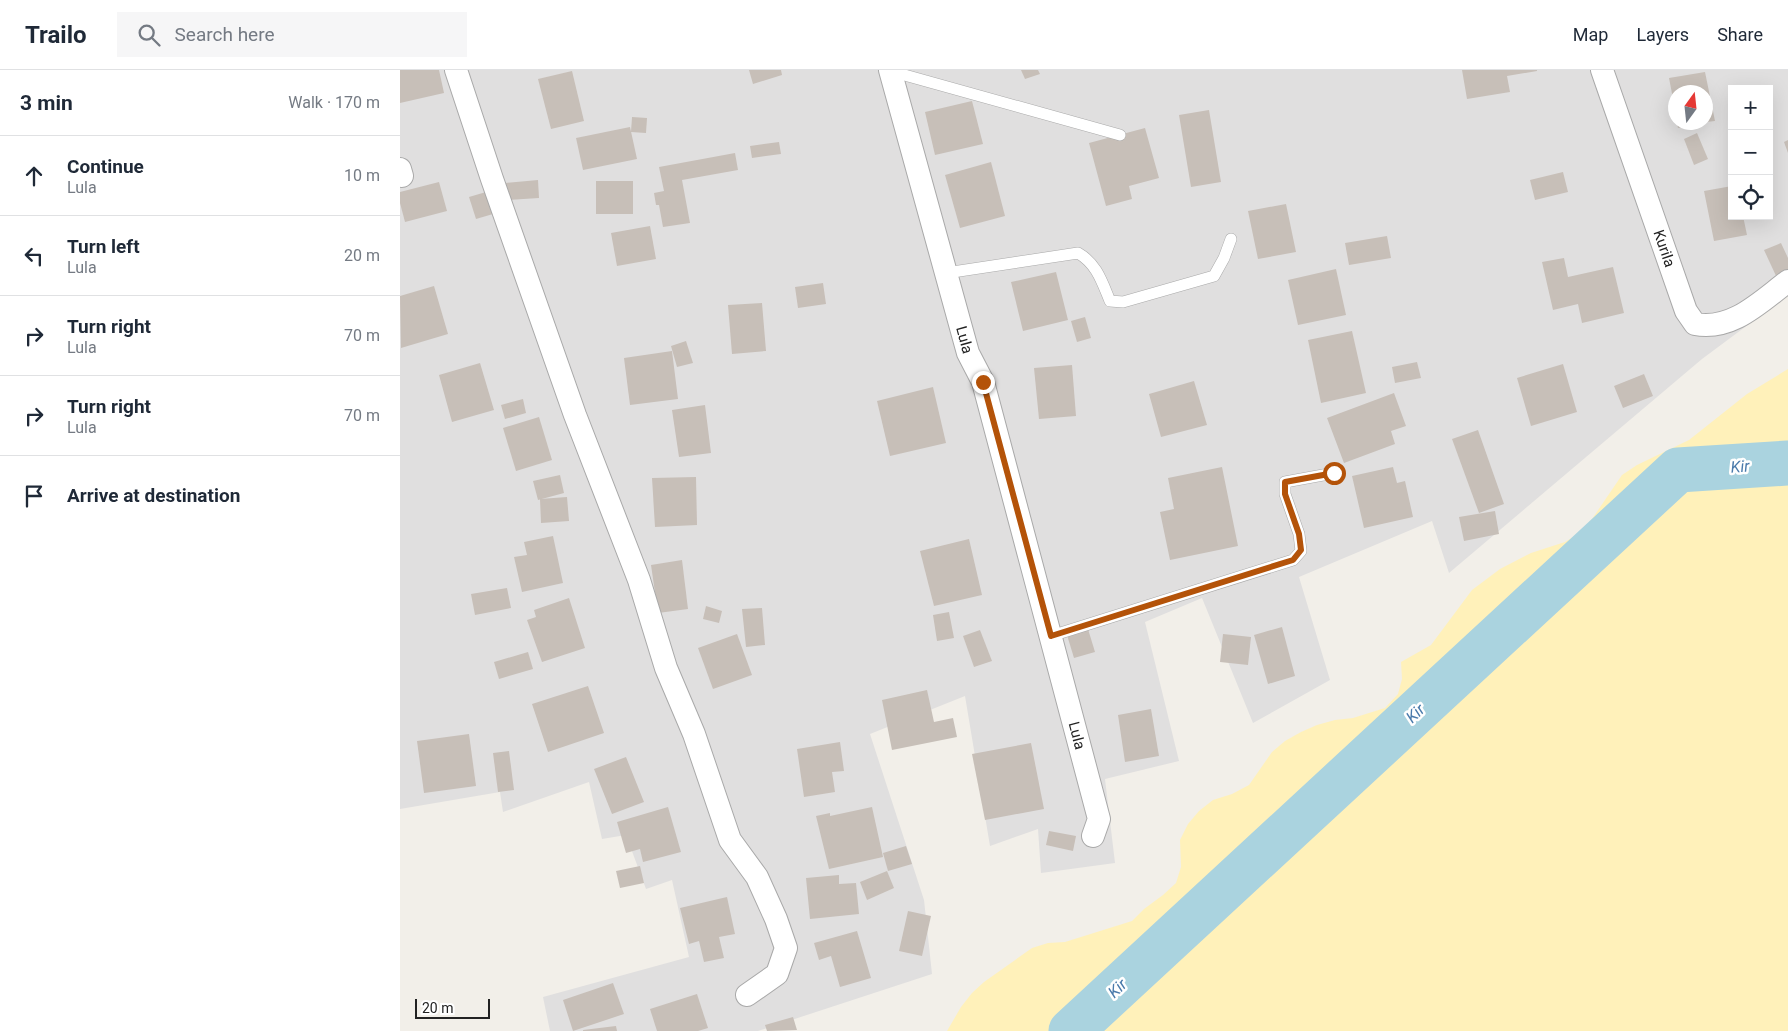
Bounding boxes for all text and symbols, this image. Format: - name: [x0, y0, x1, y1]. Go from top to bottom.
- search box: [117, 12, 467, 57]
- text: Trailo: [25, 21, 87, 49]
- icon: search: [135, 21, 163, 49]
- text: Search here: [175, 23, 275, 46]
- text: Map: [1573, 24, 1608, 45]
- text: Layers: [1636, 24, 1689, 45]
- text: Share: [1717, 24, 1763, 45]
- north arrow: [1668, 85, 1713, 130]
- map controls: [1728, 85, 1773, 220]
- button: +: [1728, 85, 1773, 130]
- text: 3 min: [20, 91, 73, 115]
- text: Walk · 170 m: [288, 93, 380, 112]
- button: −: [1728, 130, 1773, 175]
- text: Continue: [67, 155, 144, 178]
- icon: ahead: [20, 162, 48, 190]
- text: 10 m: [344, 166, 380, 185]
- button: locate: [1728, 175, 1773, 220]
- text: Lula: [67, 178, 97, 197]
- street label: Kurila: [1649, 228, 1679, 269]
- text: Turn left: [67, 235, 140, 258]
- icon: left: [20, 242, 48, 270]
- text: 20 m: [344, 246, 380, 265]
- text: Lula: [67, 258, 97, 277]
- text: Turn right: [67, 315, 151, 338]
- icon: right: [20, 322, 48, 350]
- street label: Lula: [952, 324, 977, 356]
- text: 70 m: [344, 326, 380, 345]
- text: Lula: [67, 338, 97, 357]
- route end: [972, 371, 995, 394]
- text: Turn right: [67, 395, 151, 418]
- icon: right: [20, 402, 48, 430]
- text: 70 m: [344, 406, 380, 425]
- text: Lula: [67, 418, 97, 437]
- water label: Kir: [1730, 456, 1751, 477]
- route start: [1323, 462, 1346, 485]
- icon: arrive: [20, 482, 48, 510]
- text: Arrive at destination: [67, 484, 240, 507]
- water label: Kir: [1402, 700, 1429, 727]
- street label: Lula: [1065, 720, 1089, 751]
- water label: Kir: [1104, 975, 1131, 1002]
- scale bar: [415, 996, 490, 1019]
- text: 20 m: [422, 1000, 454, 1016]

